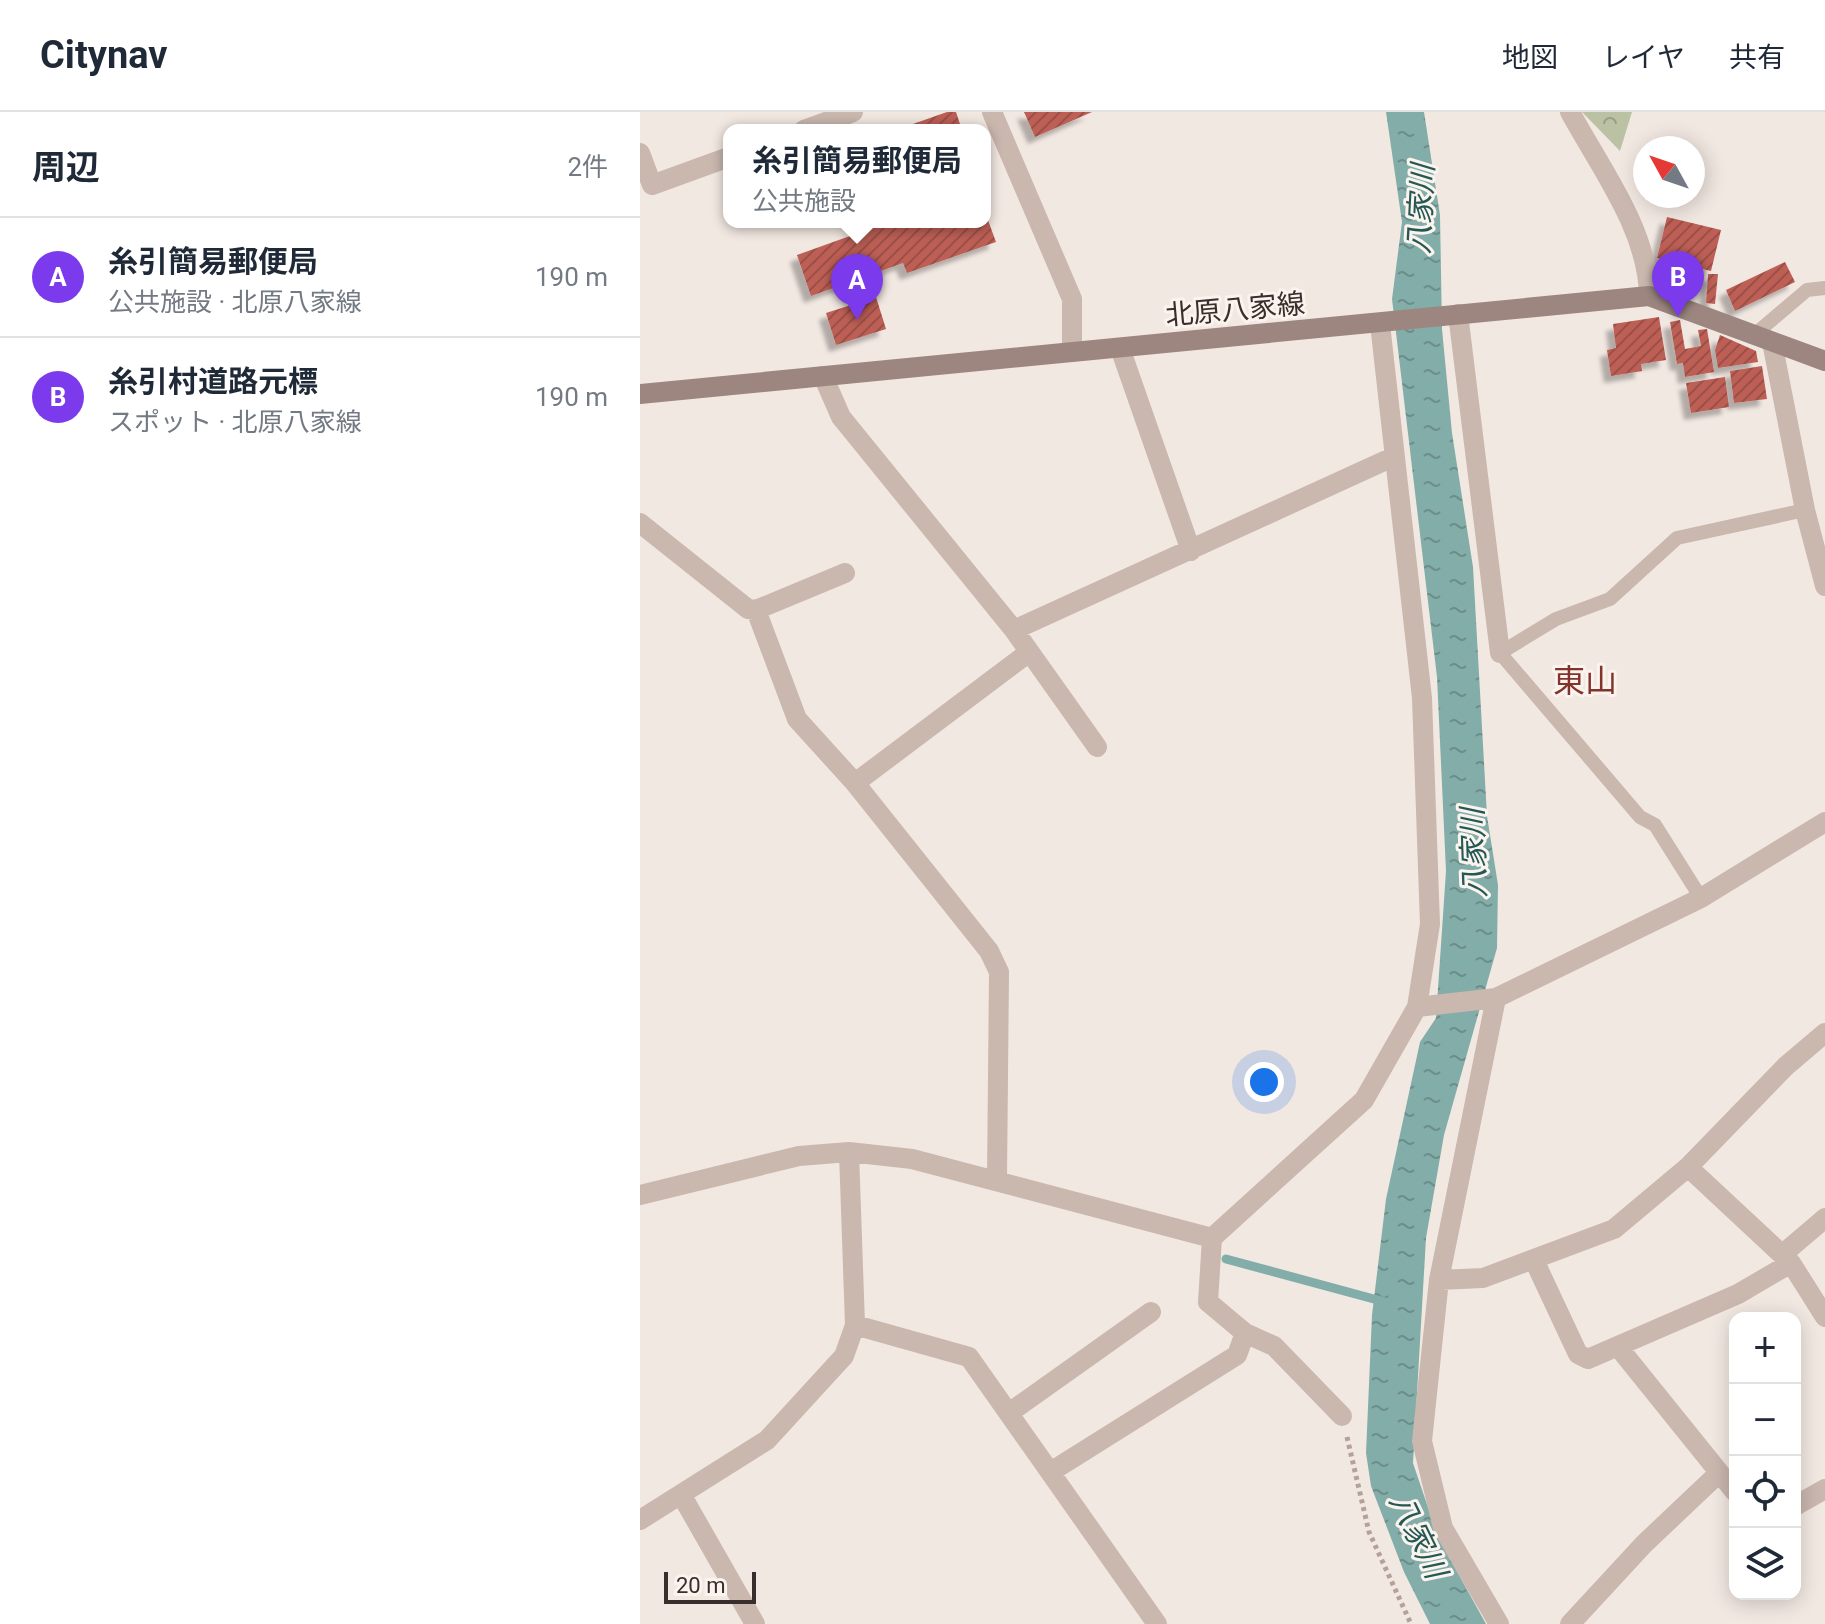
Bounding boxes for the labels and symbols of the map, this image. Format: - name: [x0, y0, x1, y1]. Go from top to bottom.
- north arrow: [1633, 136, 1705, 208]
- water label: 八家川: [1401, 160, 1440, 255]
- pin: B: [1652, 251, 1704, 317]
- pin: A: [831, 254, 883, 320]
- street label: 北原八家線: [1164, 287, 1306, 332]
- district label: 東山: [1553, 662, 1617, 700]
- water label: 八家川: [1454, 804, 1493, 899]
- your location: [1244, 1062, 1284, 1102]
- water label: 八家川: [1383, 1488, 1455, 1587]
- scale bar: [664, 1568, 756, 1604]

